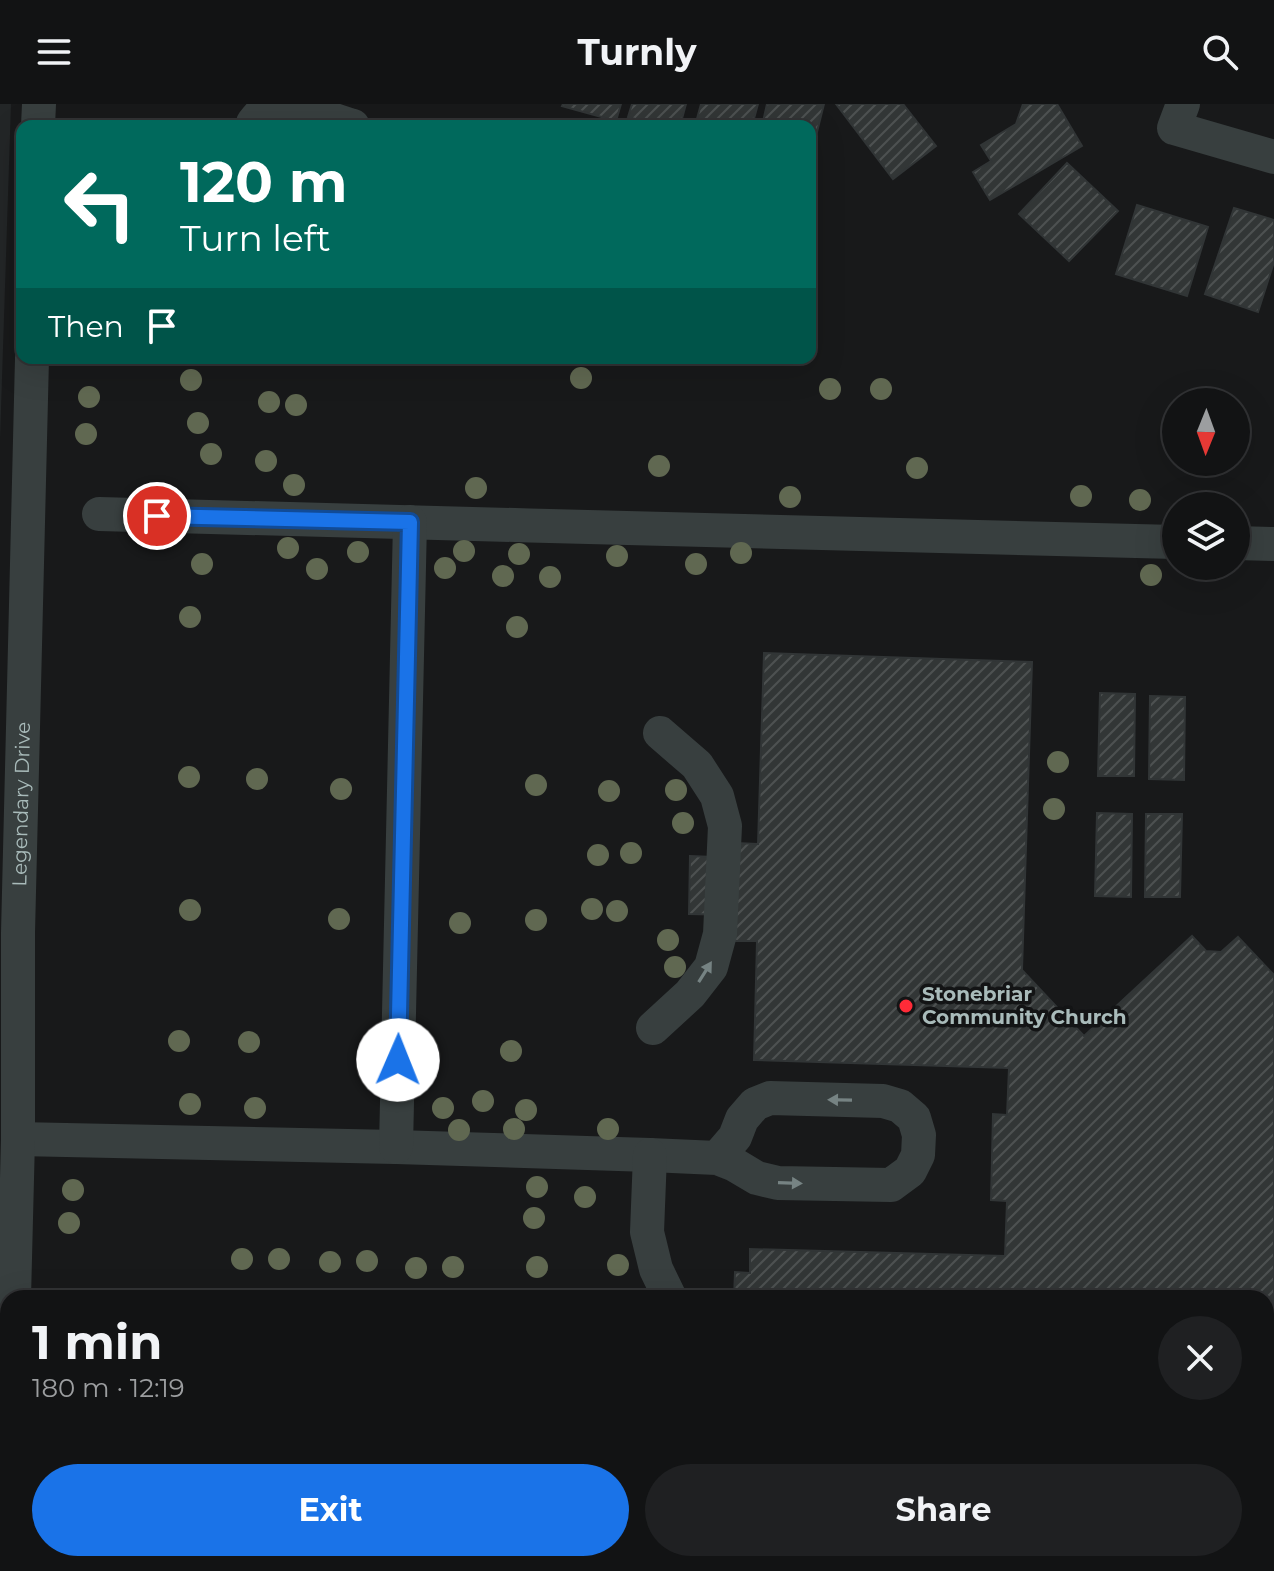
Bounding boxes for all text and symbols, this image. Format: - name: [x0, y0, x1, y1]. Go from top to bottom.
- icon: menu: [32, 30, 76, 74]
- text: Turnly: [577, 30, 697, 74]
- icon: search: [1198, 30, 1242, 74]
- text: 120 m: [180, 148, 348, 216]
- icon: left: [48, 152, 152, 256]
- text: Turn left: [180, 216, 331, 260]
- icon: arrive: [140, 304, 184, 348]
- text: Then: [48, 308, 124, 345]
- north arrow: [1162, 388, 1250, 476]
- map controls: [1162, 388, 1250, 580]
- pin: [123, 482, 191, 550]
- button: layers: [1162, 492, 1250, 580]
- icon: arrive: [135, 494, 179, 538]
- street label: Legendary Drive: [7, 721, 35, 887]
- one-way arrow: [698, 961, 712, 983]
- place label: Stonebriar Community Church: [922, 982, 1127, 1029]
- marker: Stonebriar Community Church: [897, 997, 915, 1015]
- position arrow: [356, 1018, 440, 1102]
- one-way arrow: [827, 1094, 852, 1106]
- one-way arrow: [778, 1177, 803, 1190]
- text: 1 min: [32, 1313, 162, 1371]
- button: close: [1158, 1316, 1242, 1400]
- text: 180 m · 12:19: [32, 1372, 185, 1404]
- button: Exit: [32, 1464, 629, 1556]
- button: Share: [645, 1464, 1242, 1556]

